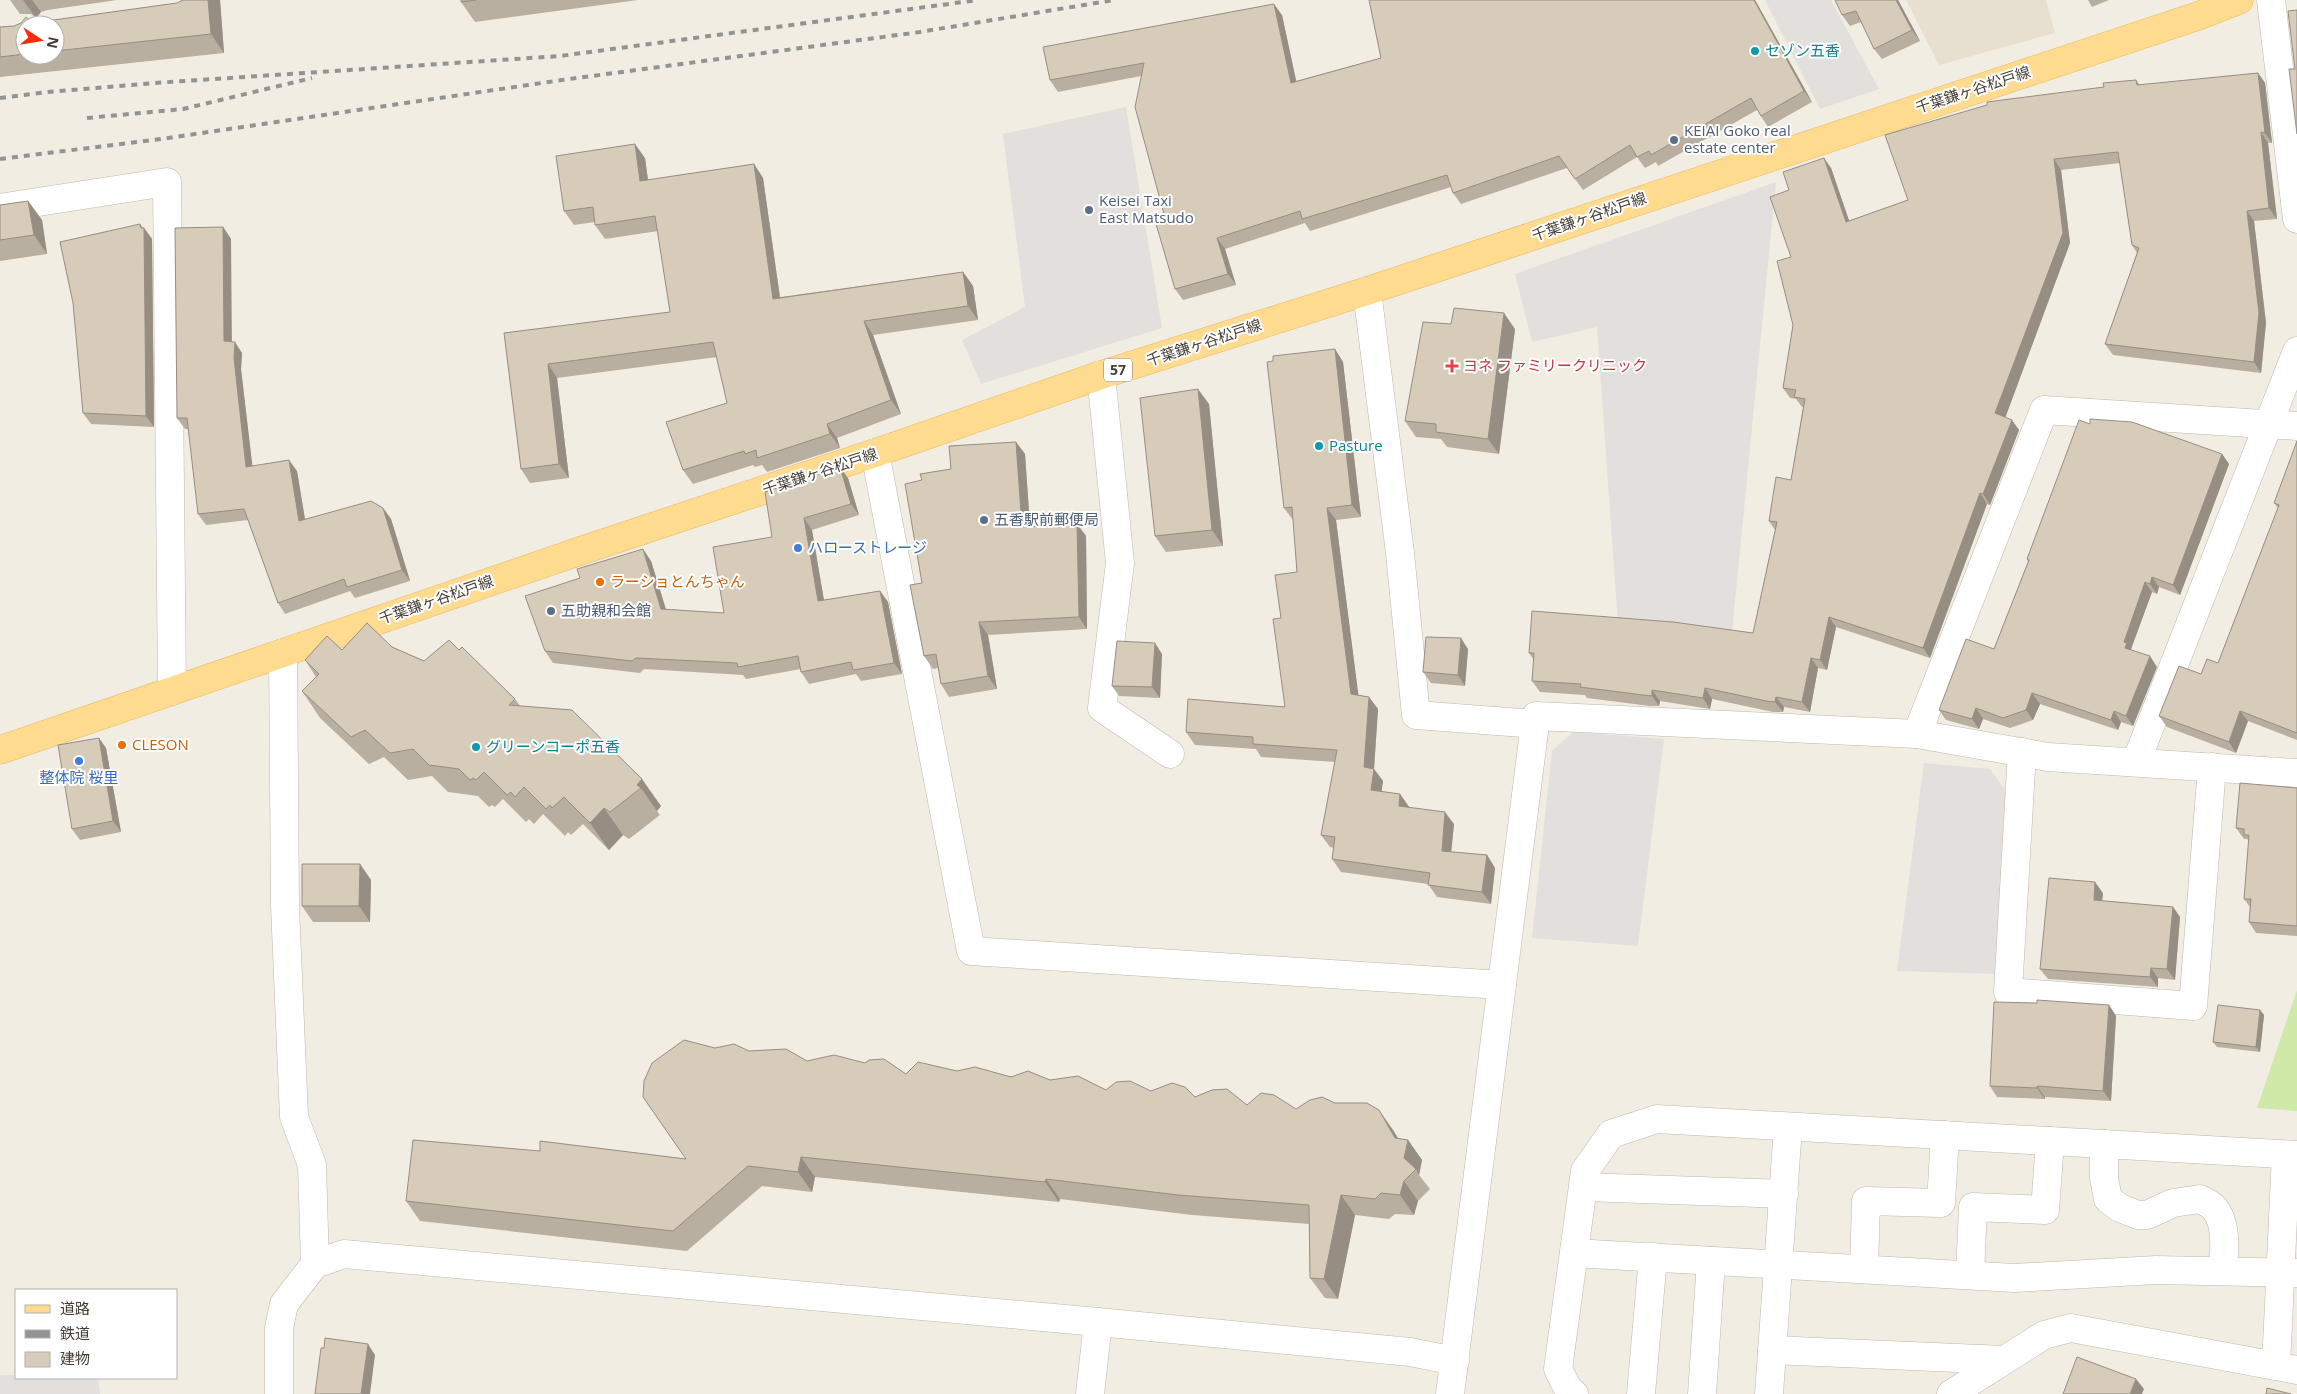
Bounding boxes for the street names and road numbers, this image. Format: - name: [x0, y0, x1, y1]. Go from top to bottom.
- street label: 千葉鎌ヶ谷松戸線: [1913, 61, 2033, 117]
- street label: 千葉鎌ヶ谷松戸線: [1529, 187, 1649, 245]
- street label: 千葉鎌ヶ谷松戸線: [1144, 314, 1264, 370]
- road number: 57: [1104, 358, 1132, 382]
- street label: 千葉鎌ヶ谷松戸線: [760, 443, 880, 499]
- street label: 千葉鎌ヶ谷松戸線: [376, 570, 496, 628]

